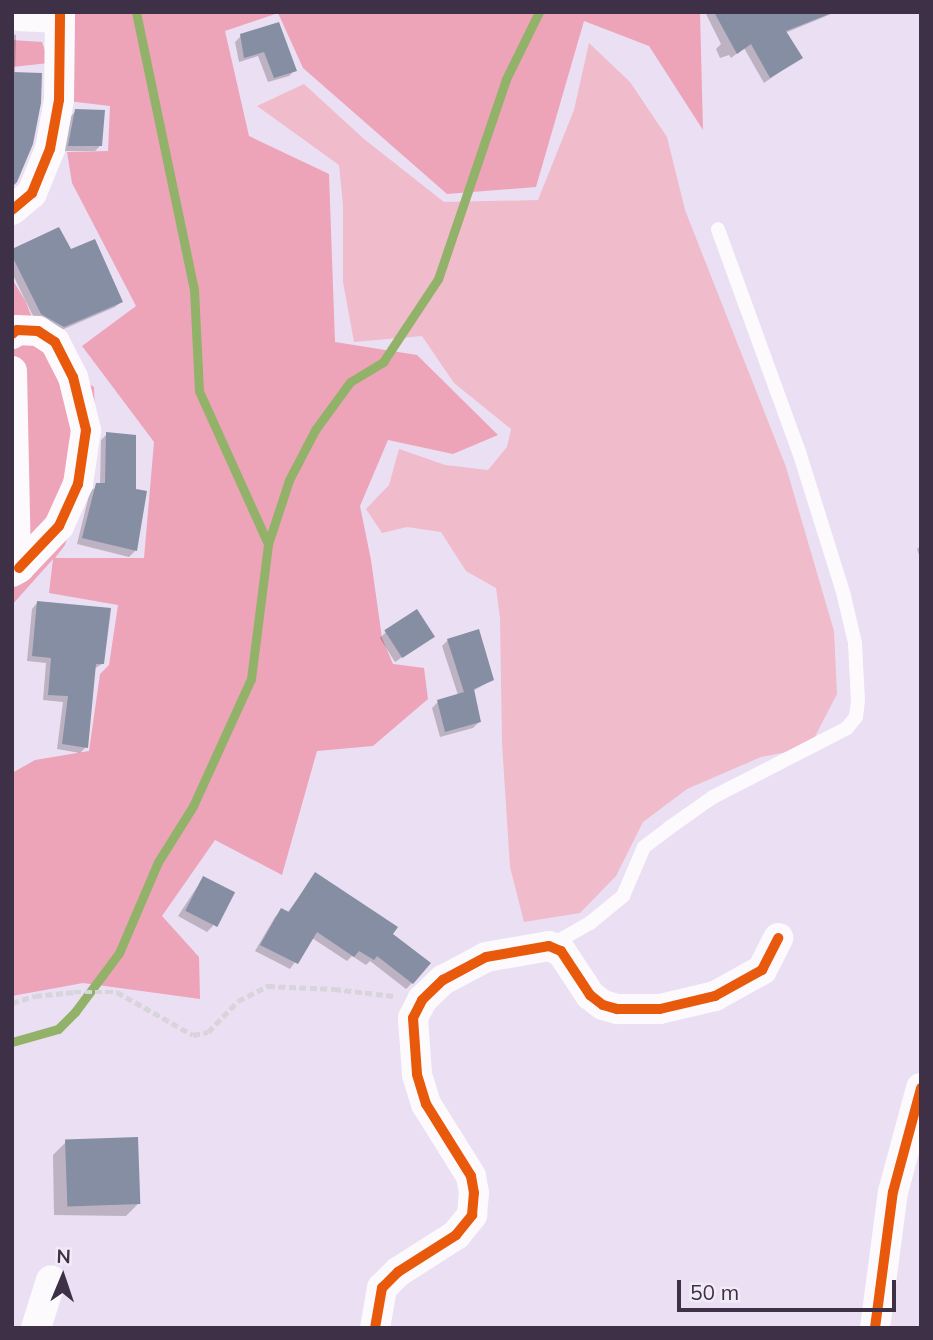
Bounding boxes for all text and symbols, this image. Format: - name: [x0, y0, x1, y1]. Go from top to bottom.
- north arrow: [28, 1242, 98, 1312]
- text: N: [56, 1244, 71, 1268]
- scale bar: [681, 1266, 900, 1310]
- text: 50 m: [690, 1279, 739, 1305]

